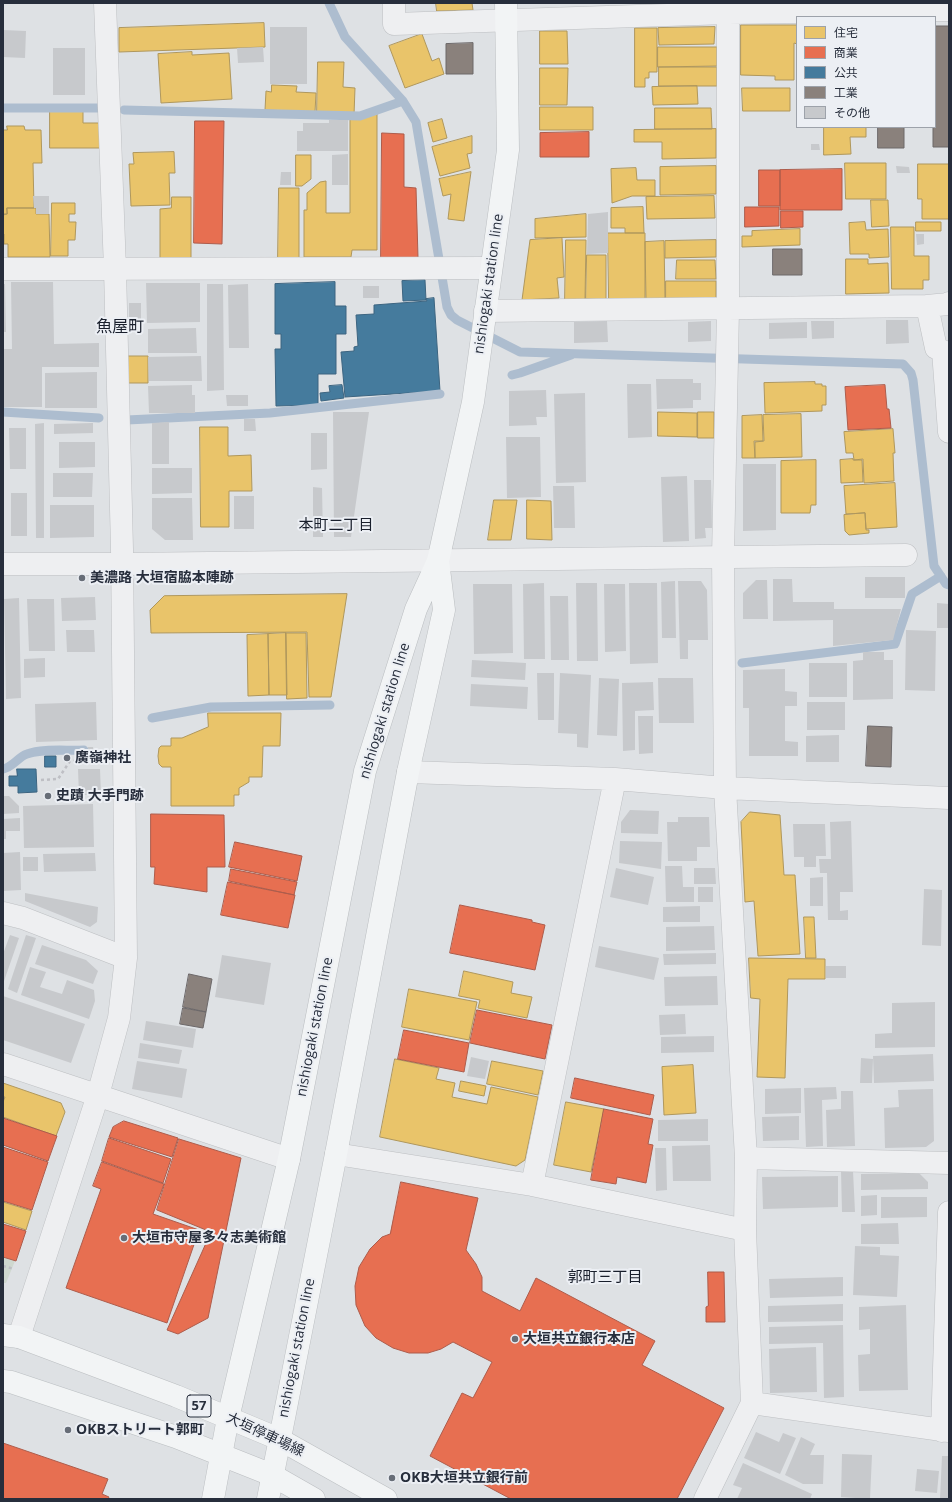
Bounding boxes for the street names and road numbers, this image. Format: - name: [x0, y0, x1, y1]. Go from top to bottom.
- street label: nishiogaki station line: [471, 213, 507, 355]
- street label: nishiogaki station line: [356, 641, 414, 781]
- street label: nishiogaki station line: [293, 956, 337, 1098]
- street label: nishiogaki station line: [275, 1277, 319, 1419]
- road number: 57: [187, 1395, 211, 1417]
- street label: 大垣停車場線: [223, 1410, 307, 1460]

